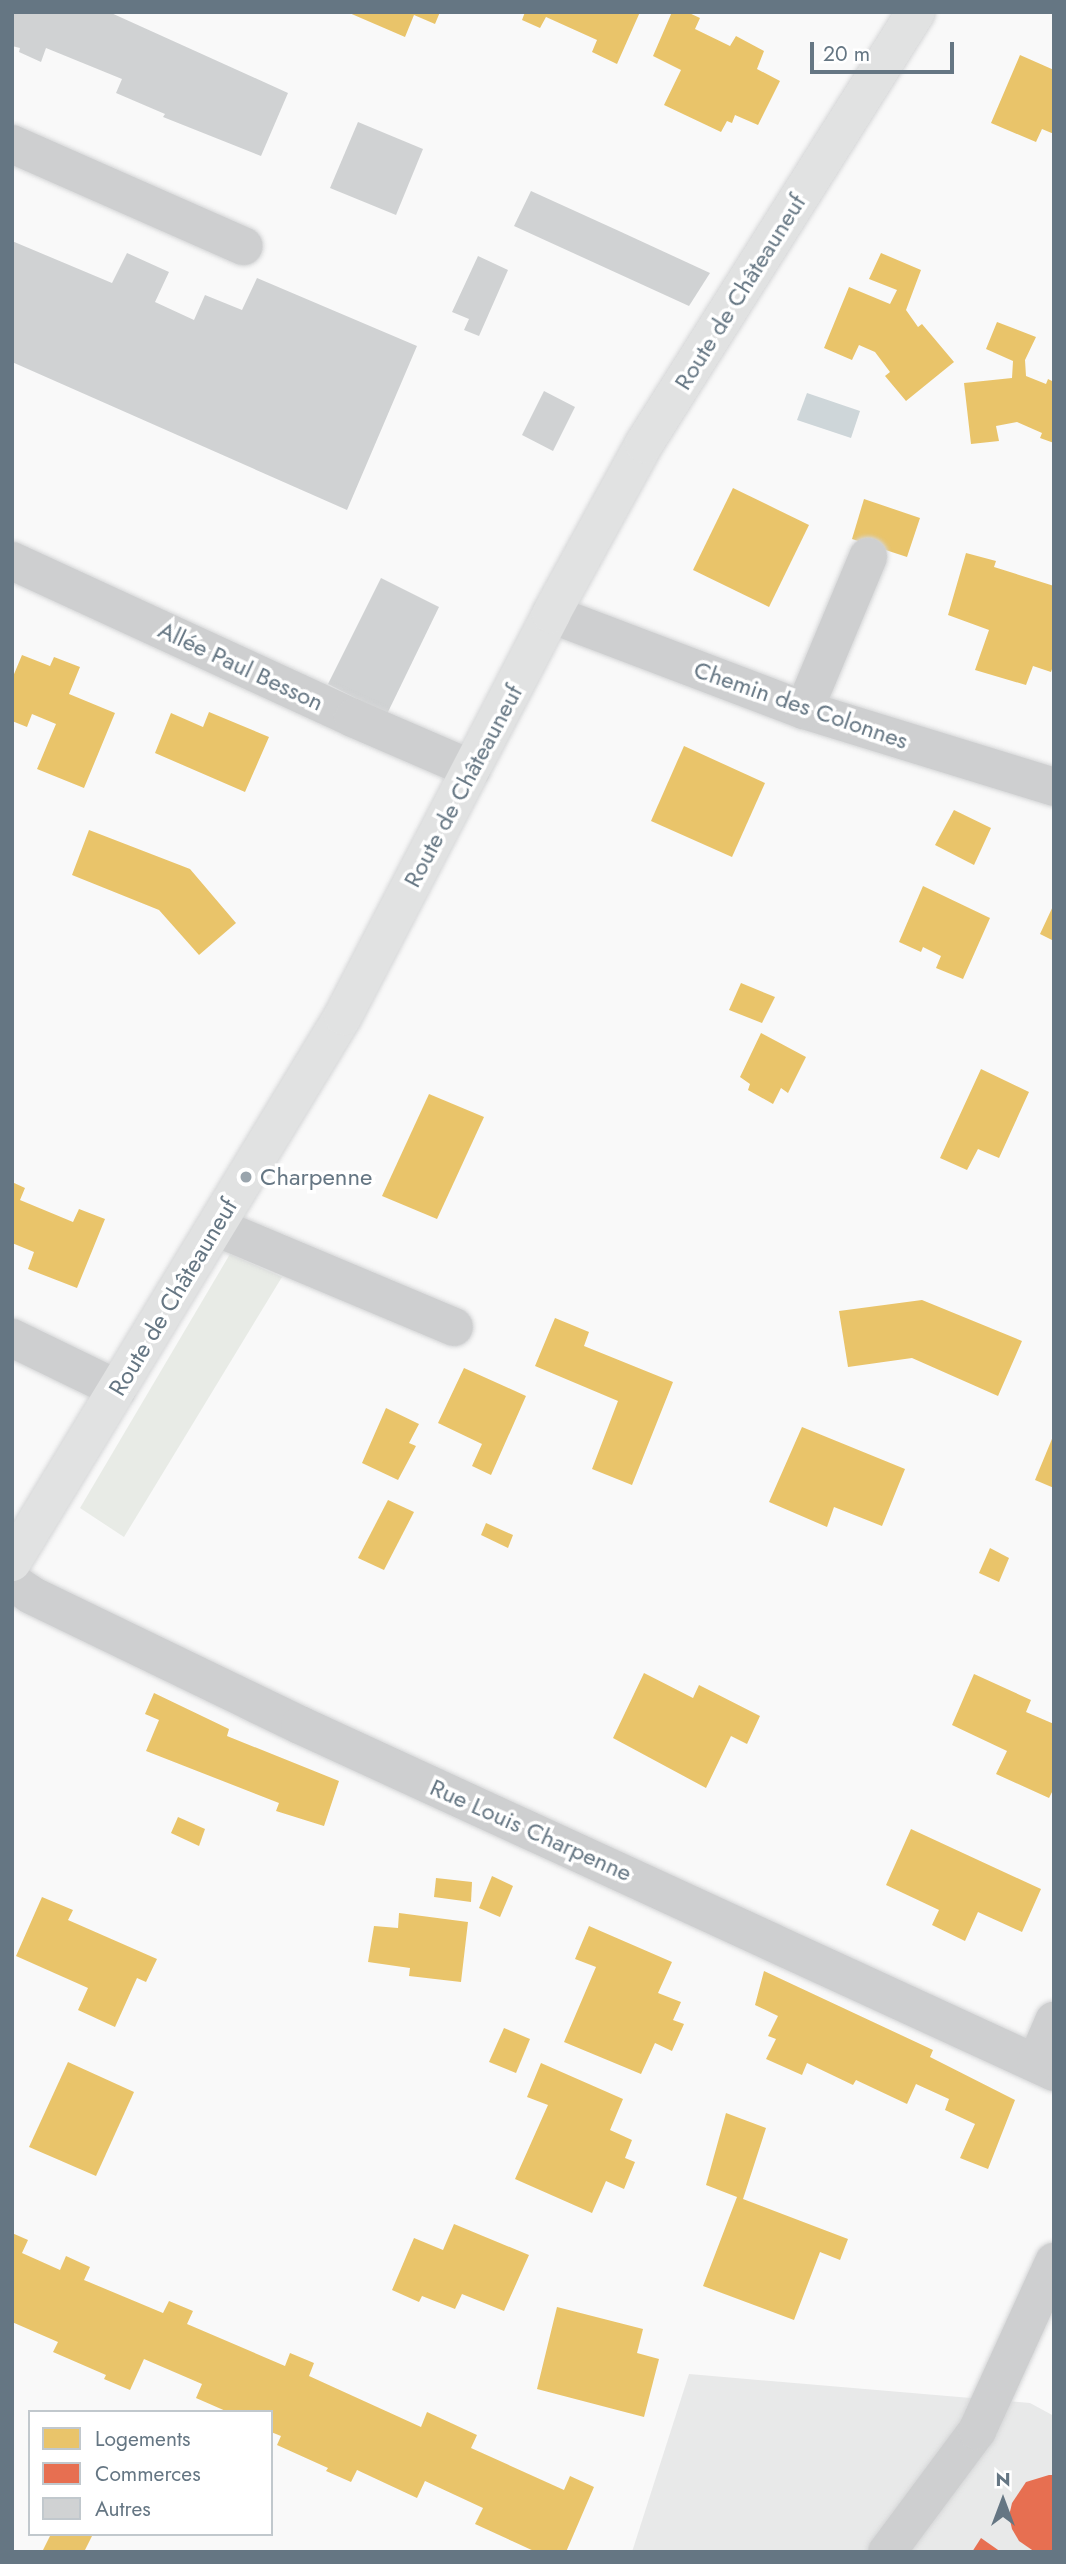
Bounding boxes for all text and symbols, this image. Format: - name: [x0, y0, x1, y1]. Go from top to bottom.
- scale bar: [814, 28, 958, 72]
- text: 20 m: [823, 39, 870, 69]
- street label: Route de Châteauneuf: [668, 189, 812, 395]
- street label: Allée Paul Besson: [154, 615, 328, 717]
- street label: Chemin des Colonnes: [690, 655, 912, 755]
- street label: Route de Châteauneuf: [397, 680, 529, 892]
- place label: Charpenne: [260, 1163, 372, 1191]
- marker: Charpenne: [238, 1169, 254, 1185]
- street label: Route de Châteauneuf: [103, 1193, 243, 1401]
- street label: Rue Louis Charpenne: [426, 1773, 636, 1887]
- legend: [28, 2410, 273, 2536]
- text: Logements: [95, 2424, 190, 2454]
- text: Commerces: [95, 2459, 201, 2489]
- north arrow: [968, 2466, 1038, 2536]
- text: N: [995, 2466, 1011, 2493]
- text: Autres: [95, 2494, 151, 2524]

